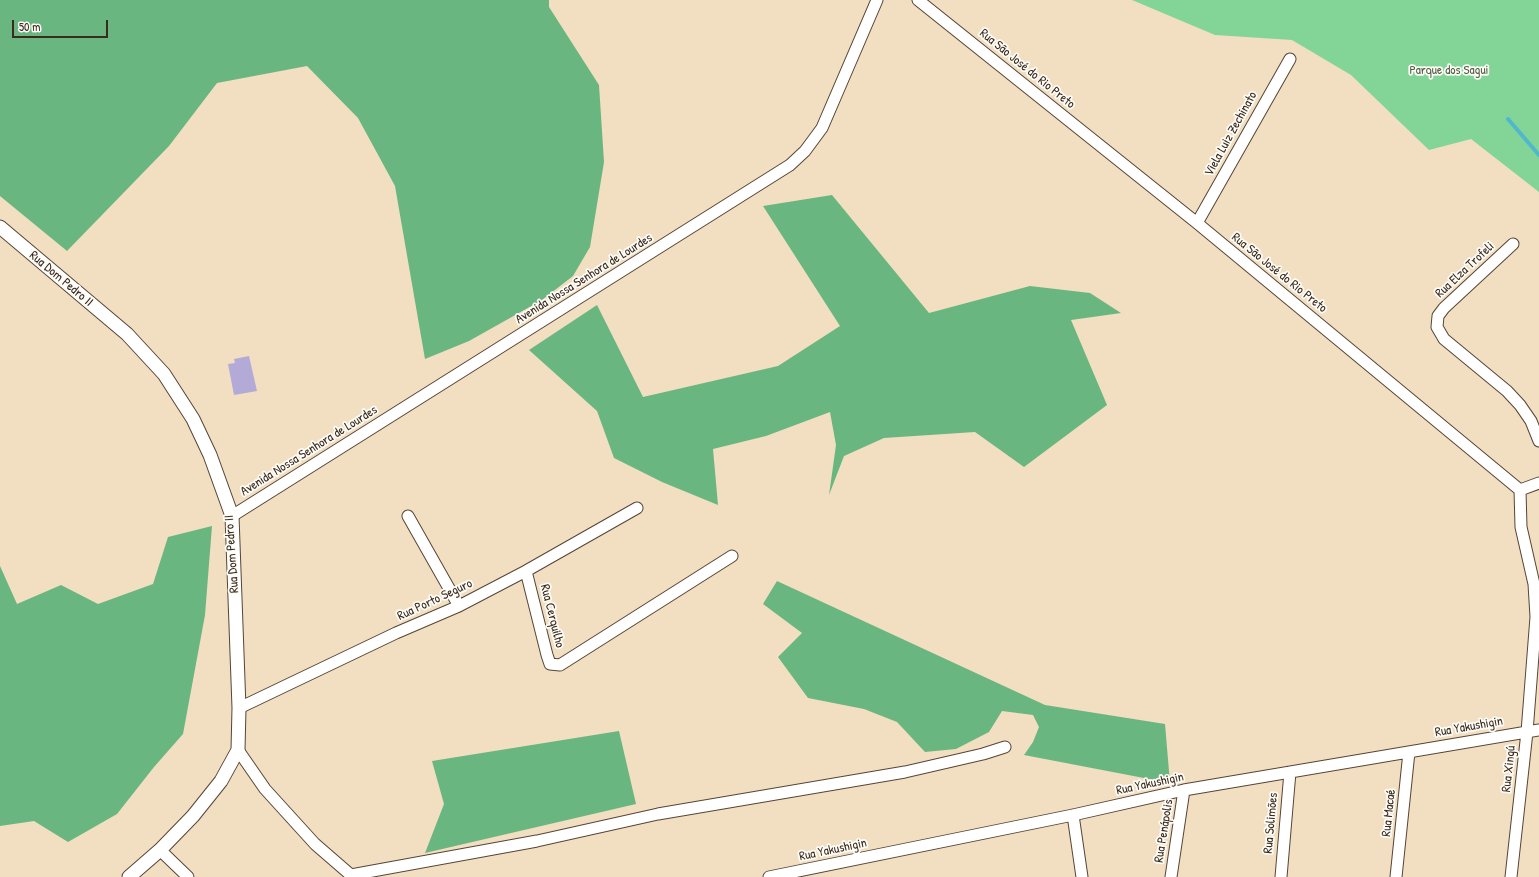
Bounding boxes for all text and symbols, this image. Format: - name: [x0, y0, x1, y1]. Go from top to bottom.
- scale bar: [14, 12, 110, 38]
- text: 50 m: [19, 18, 40, 35]
- street label: Rua São José do Rio Preto: [976, 26, 1078, 112]
- park label: Parque dos Sagui: [1409, 63, 1489, 79]
- street label: Viela Luiz Zechinato: [1201, 89, 1261, 179]
- street label: Avenida Nossa Senhora de Lourdes: [513, 230, 655, 328]
- street label: Rua São José do Rio Preto: [1228, 230, 1330, 316]
- street label: Rua Elza Trofeli: [1432, 239, 1498, 301]
- street label: Rua Dom Pedro II: [26, 248, 96, 310]
- street label: Avenida Nossa Senhora de Lourdes: [238, 402, 380, 500]
- street label: Rua Dom Pedro II: [221, 514, 243, 594]
- street label: Rua Porto Seguro: [395, 576, 475, 624]
- street label: Rua Cerquilho: [537, 583, 567, 649]
- street label: Rua Yakushigin: [1434, 713, 1504, 741]
- street label: Rua Xingú: [1499, 745, 1519, 793]
- street label: Rua Yakushigin: [1115, 769, 1185, 799]
- street label: Rua Macaé: [1379, 789, 1399, 837]
- street label: Rua Solimões: [1261, 792, 1281, 854]
- street label: Rua Penápolis: [1151, 798, 1177, 864]
- street label: Rua Yakushigin: [798, 835, 868, 865]

